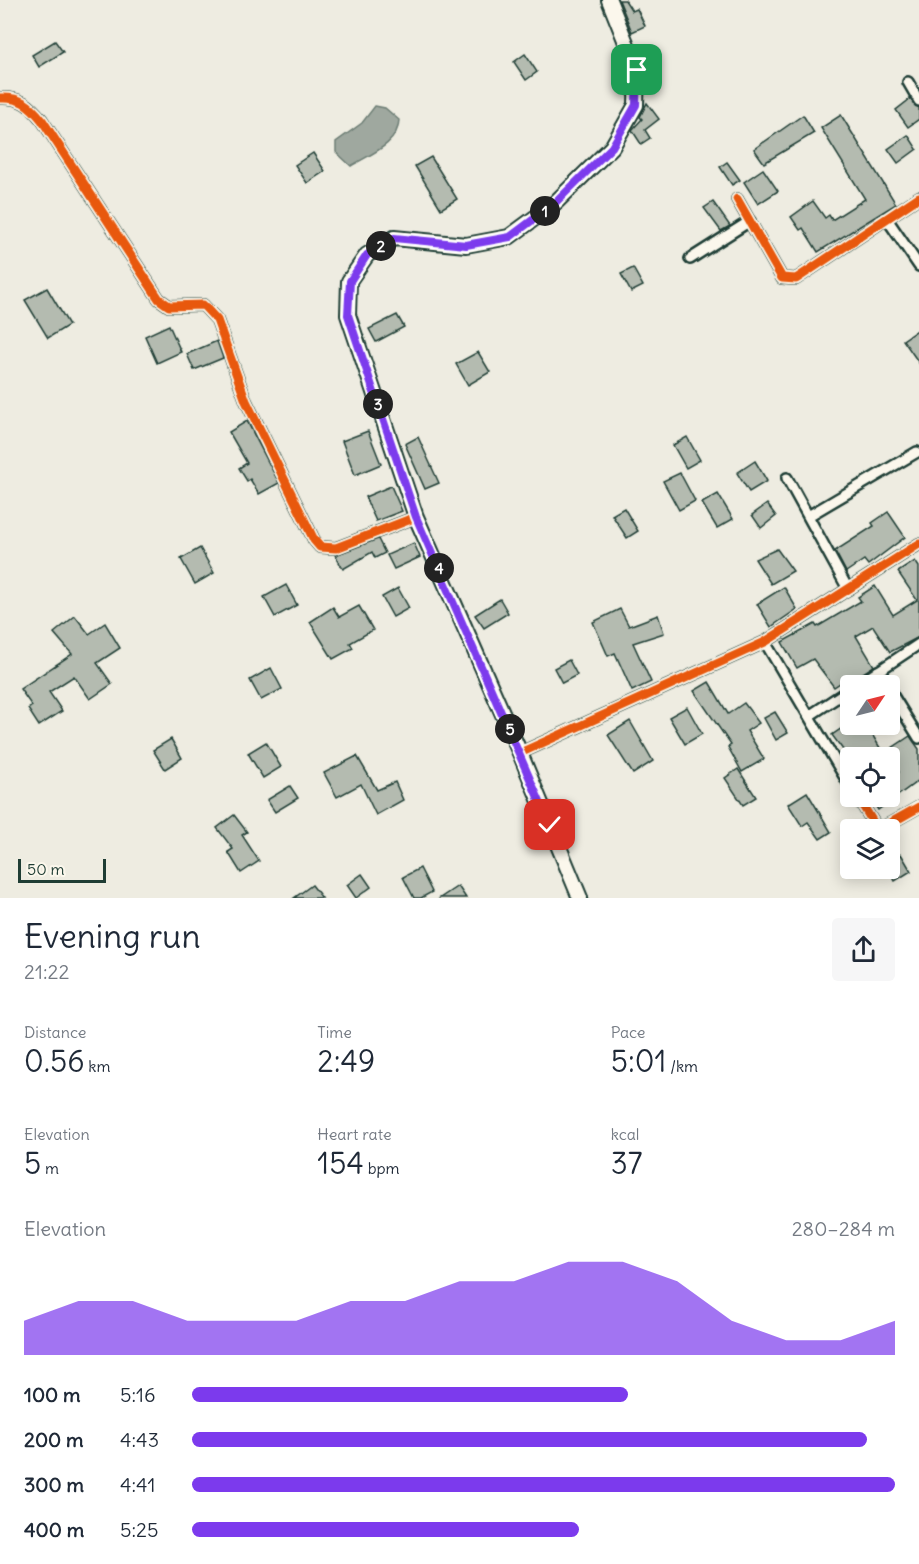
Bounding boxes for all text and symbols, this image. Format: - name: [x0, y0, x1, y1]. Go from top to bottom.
- pin: [611, 44, 662, 95]
- icon: arrive: [620, 53, 653, 86]
- pin: 1: [530, 196, 560, 226]
- text: 1: [542, 201, 548, 221]
- pin: 2: [366, 231, 396, 261]
- text: 2: [377, 236, 385, 256]
- pin: 3: [363, 389, 393, 419]
- text: 3: [373, 394, 383, 414]
- pin: 4: [424, 553, 454, 583]
- text: 4: [434, 558, 444, 578]
- north arrow: [840, 675, 900, 735]
- map controls: [840, 675, 900, 879]
- pin: 5: [495, 714, 525, 744]
- text: 5: [505, 719, 515, 739]
- button: locate: [840, 747, 900, 807]
- pin: [524, 799, 575, 850]
- icon: check: [533, 808, 566, 841]
- button: layers: [840, 819, 900, 879]
- scale bar: [18, 856, 106, 884]
- text: 50 m: [27, 859, 65, 879]
- text: Evening run: [24, 915, 200, 957]
- button: share: [832, 918, 895, 981]
- text: 21:22: [24, 959, 69, 984]
- text: Distance: [24, 1022, 86, 1042]
- text: Time: [317, 1022, 352, 1042]
- text: Pace: [611, 1022, 645, 1042]
- text: 0.56: [24, 1042, 85, 1080]
- text: 2:49: [317, 1042, 375, 1080]
- text: 5:01: [611, 1042, 666, 1080]
- text: km: [85, 1056, 111, 1076]
- text: /km: [666, 1056, 698, 1076]
- text: Elevation: [24, 1124, 90, 1144]
- text: Heart rate: [317, 1124, 392, 1144]
- text: kcal: [611, 1124, 639, 1144]
- text: 5: [24, 1144, 41, 1182]
- text: 154: [317, 1144, 364, 1182]
- text: 37: [611, 1144, 642, 1182]
- text: m: [41, 1158, 59, 1178]
- text: bpm: [364, 1158, 400, 1178]
- text: Elevation: [24, 1216, 106, 1241]
- text: 280–284 m: [792, 1216, 895, 1241]
- text: 100 m: [24, 1382, 81, 1407]
- text: 5:16: [120, 1382, 156, 1407]
- text: 200 m: [24, 1427, 84, 1452]
- text: 4:43: [120, 1427, 159, 1452]
- text: 300 m: [24, 1472, 84, 1497]
- text: 4:41: [120, 1472, 155, 1497]
- text: 400 m: [24, 1517, 84, 1542]
- text: 5:25: [120, 1517, 158, 1542]

